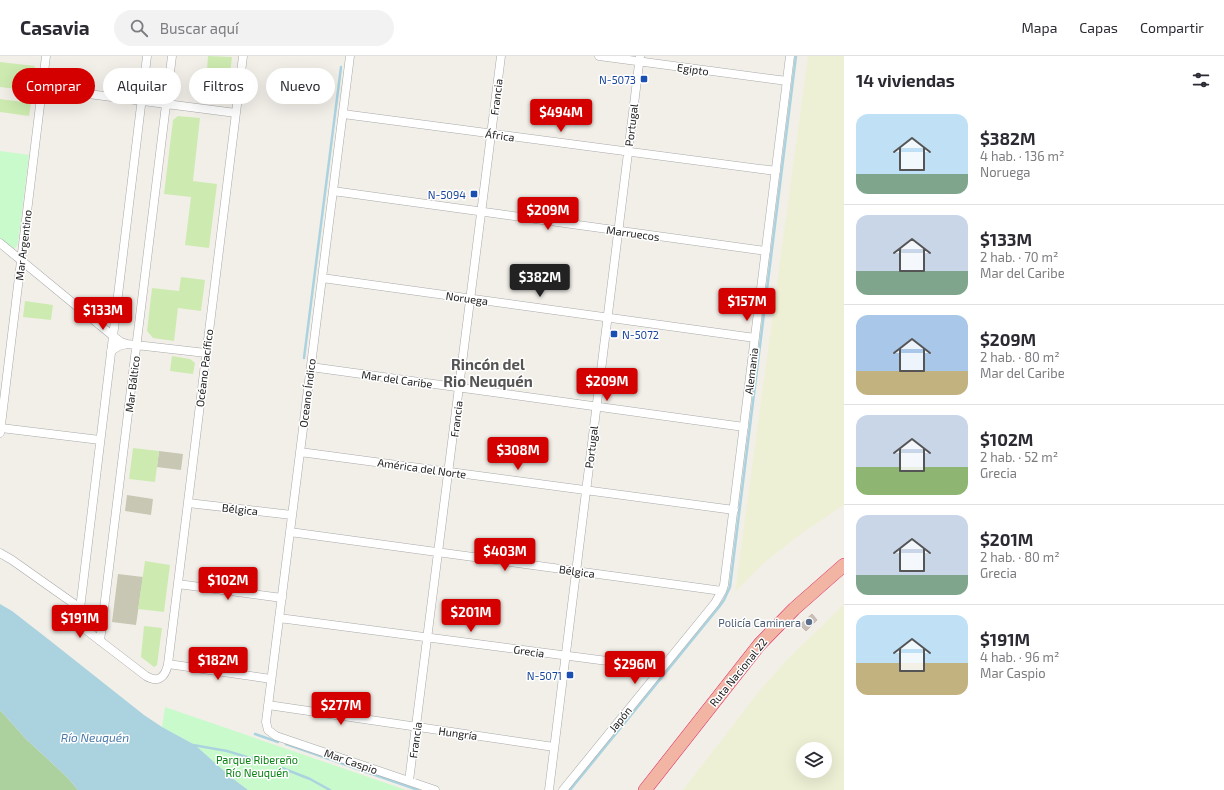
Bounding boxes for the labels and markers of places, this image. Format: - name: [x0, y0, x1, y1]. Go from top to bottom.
- place label: N-5073: [599, 73, 636, 86]
- marker: N-5073: [639, 74, 649, 84]
- pin: $494M: [533, 99, 589, 133]
- place label: N-5094: [428, 188, 466, 201]
- marker: N-5094: [469, 189, 479, 199]
- pin: $209M: [520, 197, 576, 231]
- pin: $382M: [512, 264, 568, 298]
- pin: $157M: [719, 288, 775, 322]
- pin: $133M: [75, 297, 131, 331]
- place label: N-5072: [622, 328, 659, 341]
- marker: N-5072: [609, 329, 619, 339]
- pin: $209M: [579, 368, 635, 402]
- pin: $308M: [490, 437, 546, 471]
- pin: $403M: [477, 538, 533, 572]
- pin: $102M: [200, 567, 256, 601]
- pin: $201M: [443, 599, 499, 633]
- pin: $191M: [52, 605, 108, 639]
- place label: Policía Caminera: [718, 616, 801, 629]
- marker: Policía Caminera: [804, 617, 814, 627]
- pin: $182M: [190, 647, 246, 681]
- pin: $296M: [607, 651, 663, 685]
- place label: N-5071: [527, 669, 562, 682]
- marker: N-5071: [565, 670, 575, 680]
- pin: $277M: [313, 692, 369, 726]

